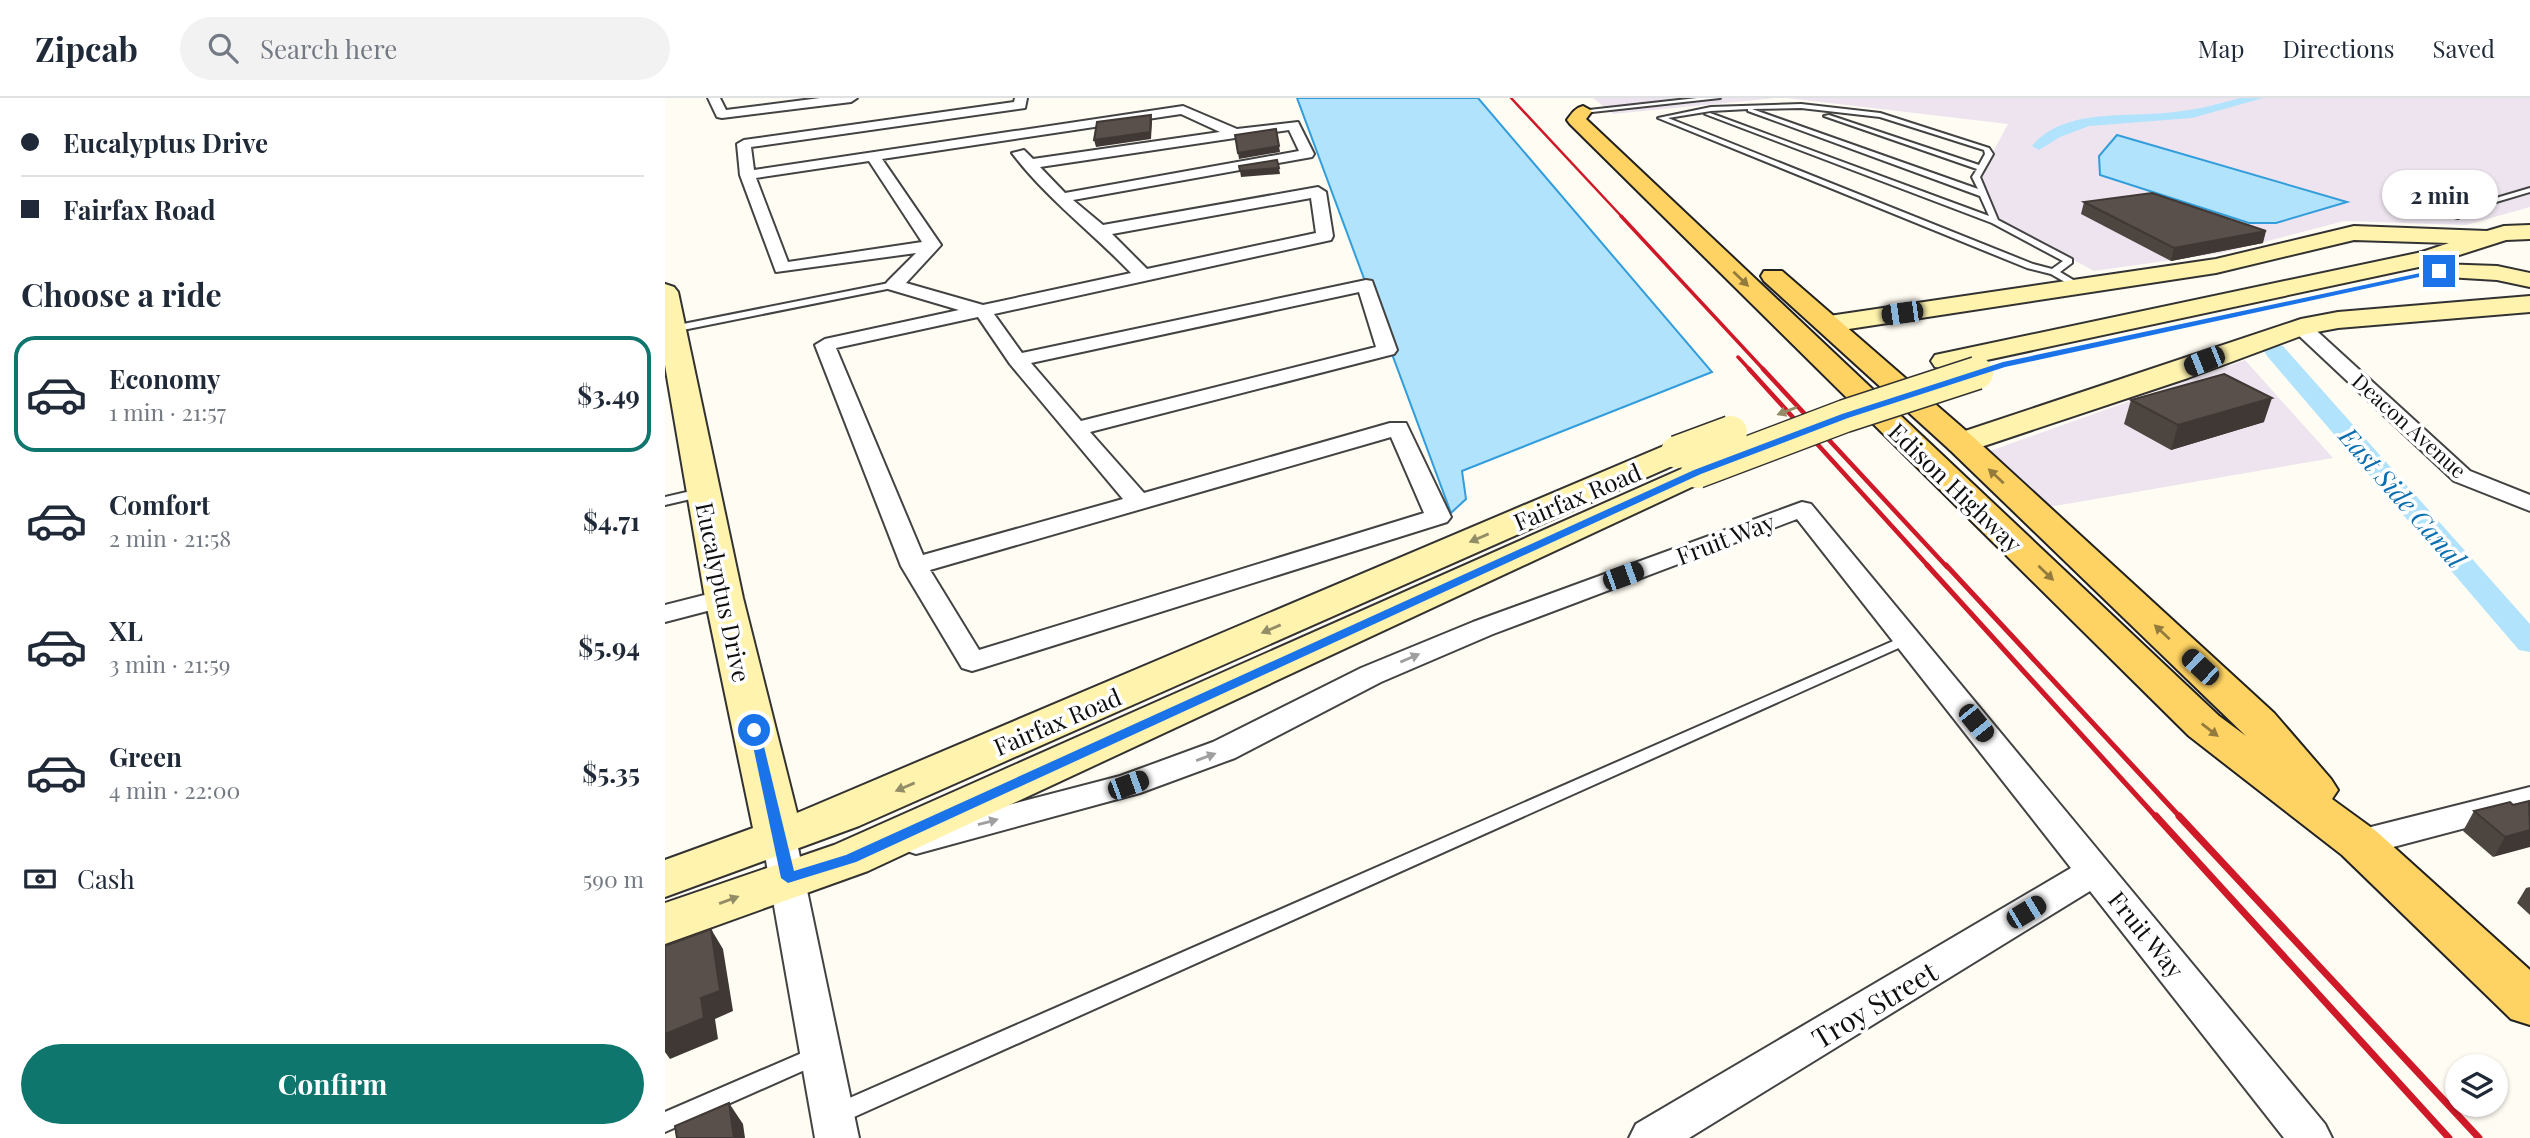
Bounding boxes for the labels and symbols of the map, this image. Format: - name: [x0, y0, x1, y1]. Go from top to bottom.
- callout: 2 min: [2381, 170, 2497, 218]
- route end: [2423, 255, 2455, 287]
- one-way arrow: [1733, 271, 1750, 288]
- car: [1880, 300, 1925, 326]
- car: [2181, 343, 2228, 379]
- street label: Deacon Avenue: [2347, 366, 2473, 484]
- one-way arrow: [1776, 405, 1797, 416]
- street label: Edison Highway: [1882, 415, 2030, 559]
- water label: East Side Canal: [2332, 418, 2475, 576]
- street label: Fairfax Road: [1508, 455, 1646, 537]
- one-way arrow: [1988, 468, 2005, 485]
- street label: Eucalyptus Drive: [689, 499, 759, 685]
- street label: Fruit Way: [1671, 505, 1779, 571]
- one-way arrow: [1469, 533, 1490, 544]
- car: [1600, 559, 1647, 593]
- one-way arrow: [2037, 565, 2054, 581]
- one-way arrow: [1260, 623, 1281, 634]
- one-way arrow: [2154, 625, 2171, 641]
- car: [2178, 645, 2223, 689]
- one-way arrow: [1400, 653, 1421, 664]
- street label: Fairfax Road: [988, 680, 1126, 762]
- car: [1955, 700, 1998, 746]
- route start: [738, 714, 770, 746]
- one-way arrow: [2201, 723, 2219, 738]
- one-way arrow: [1195, 751, 1216, 762]
- car: [1105, 768, 1152, 802]
- one-way arrow: [894, 782, 915, 793]
- one-way arrow: [977, 816, 999, 827]
- street label: Fruit Way: [2102, 884, 2192, 984]
- car: [2003, 892, 2050, 932]
- one-way arrow: [718, 894, 739, 905]
- street label: Troy Street: [1805, 952, 1944, 1056]

